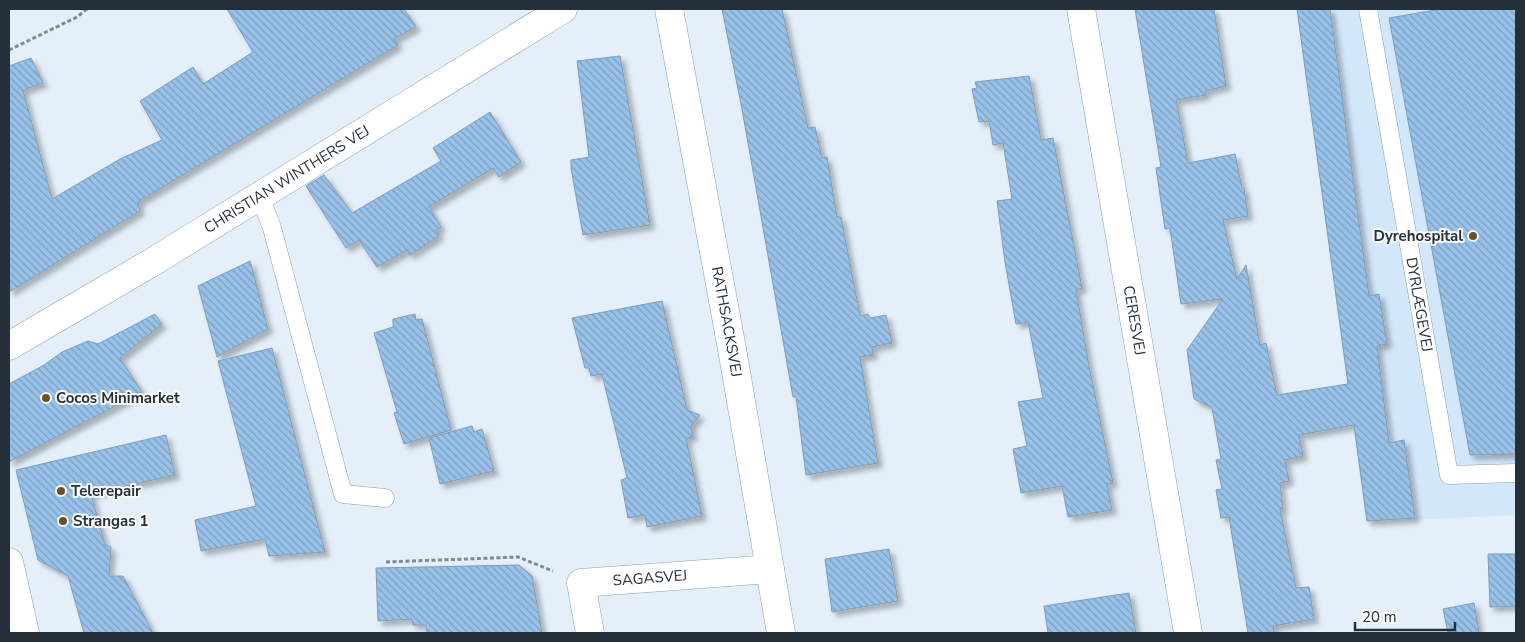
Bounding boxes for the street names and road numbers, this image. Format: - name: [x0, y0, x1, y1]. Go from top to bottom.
- street label: CHRISTIAN WINTHERS VEJ: [200, 121, 373, 238]
- street label: DYRLÆGEVEJ: [1401, 256, 1437, 353]
- street label: RATHSACKSVEJ: [707, 265, 747, 379]
- street label: CERESVEJ: [1119, 284, 1150, 357]
- street label: SAGASVEJ: [612, 565, 688, 591]

